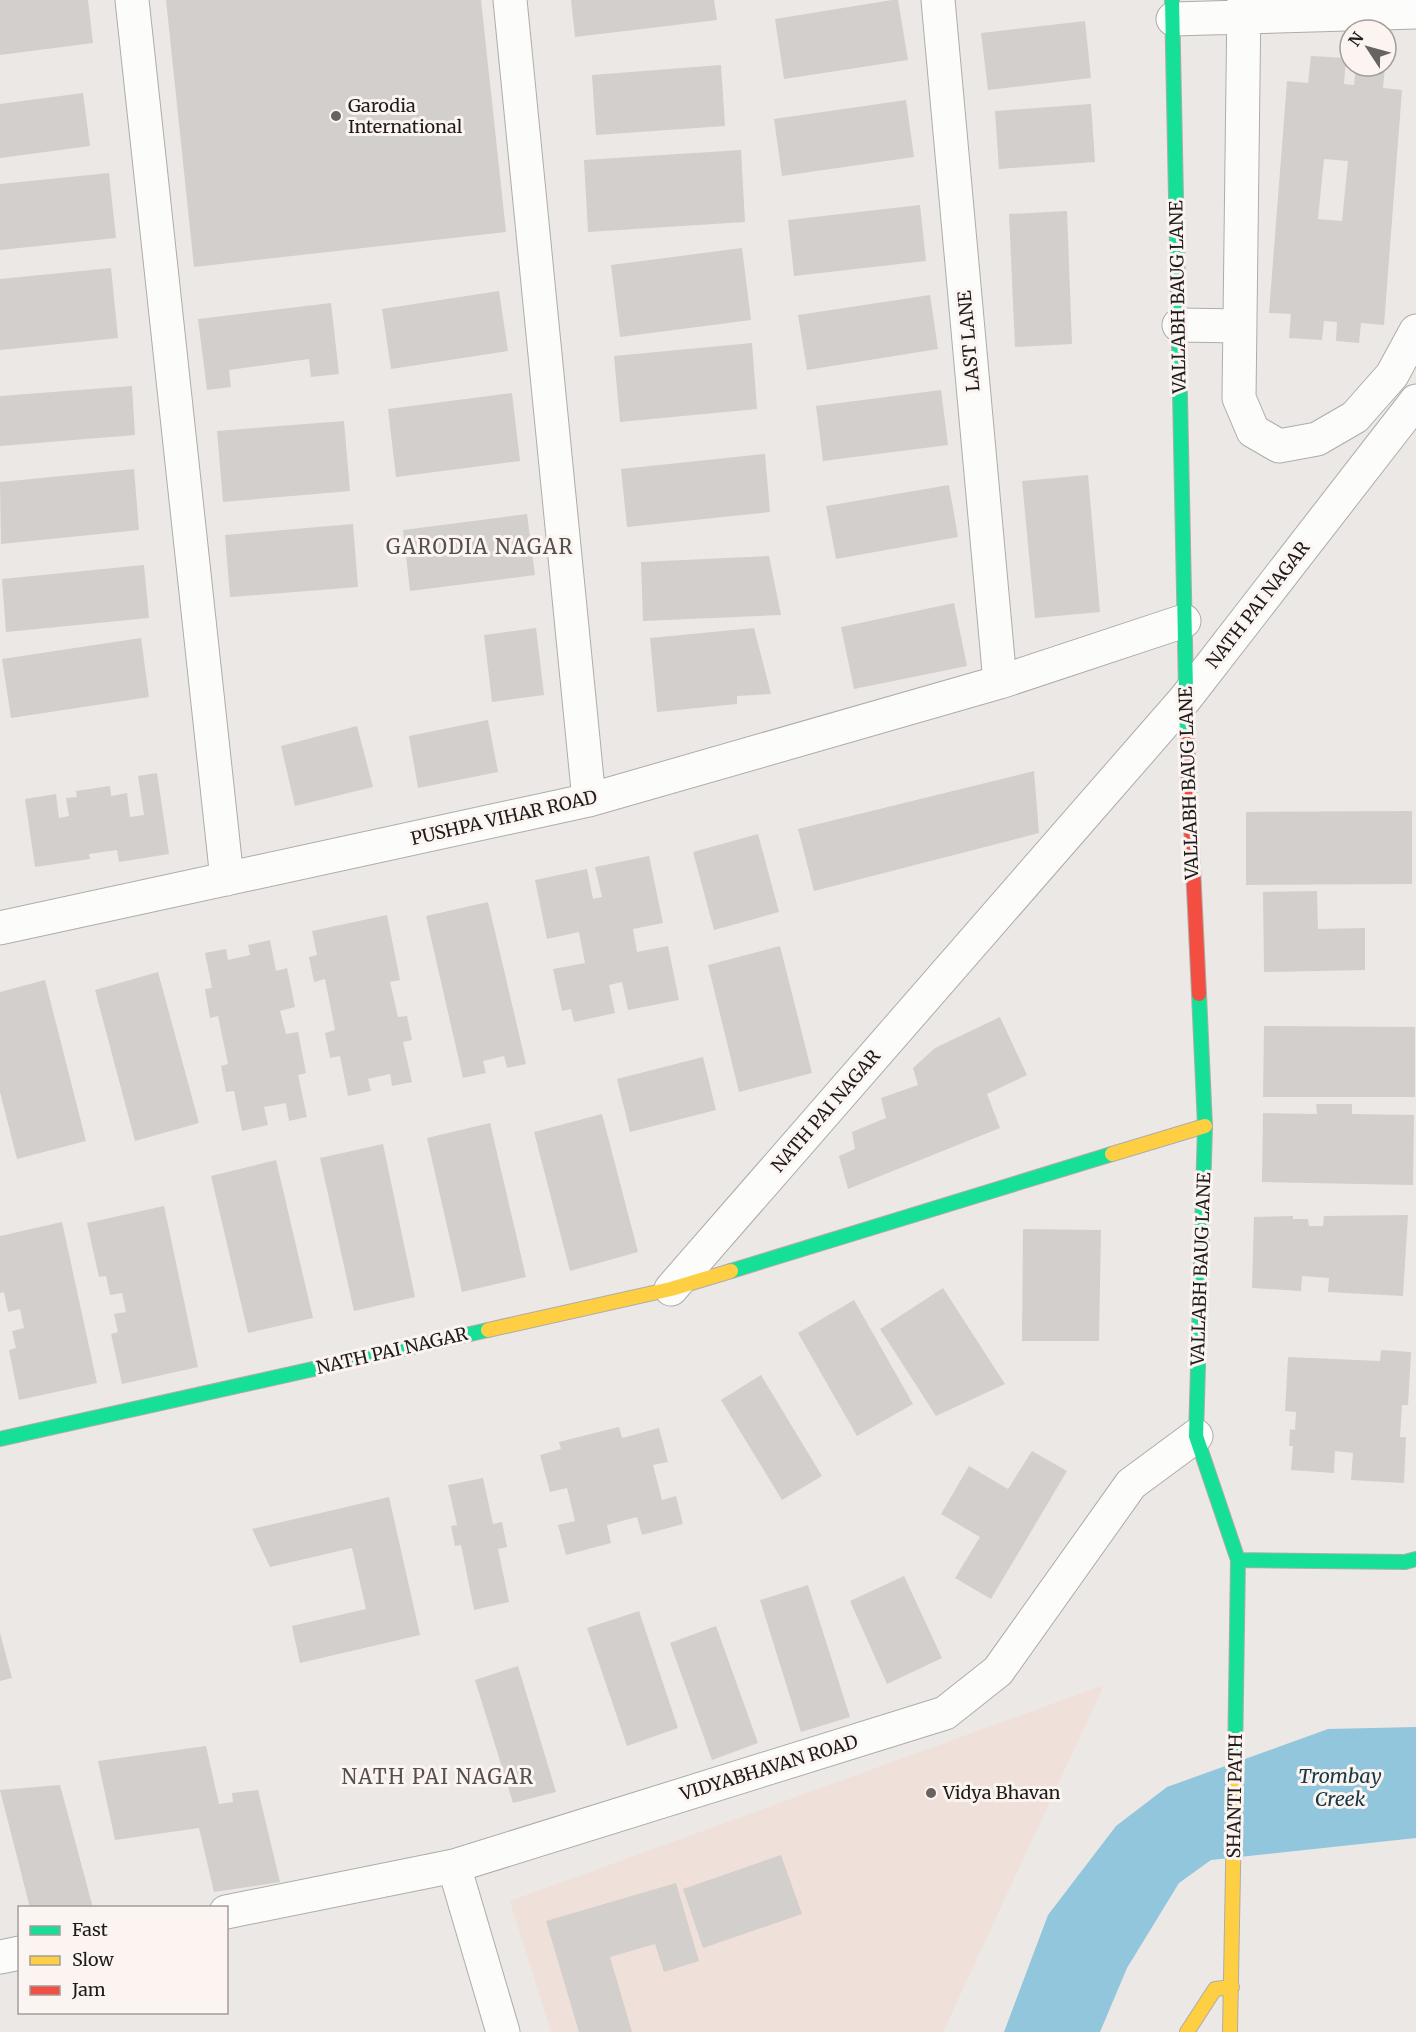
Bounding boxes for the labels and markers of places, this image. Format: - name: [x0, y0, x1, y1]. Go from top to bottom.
- place label: Garodia International: [348, 94, 463, 138]
- marker: Garodia International: [329, 109, 343, 123]
- place label: Vidya Bhavan: [942, 1781, 1061, 1804]
- marker: Vidya Bhavan: [924, 1786, 938, 1800]

